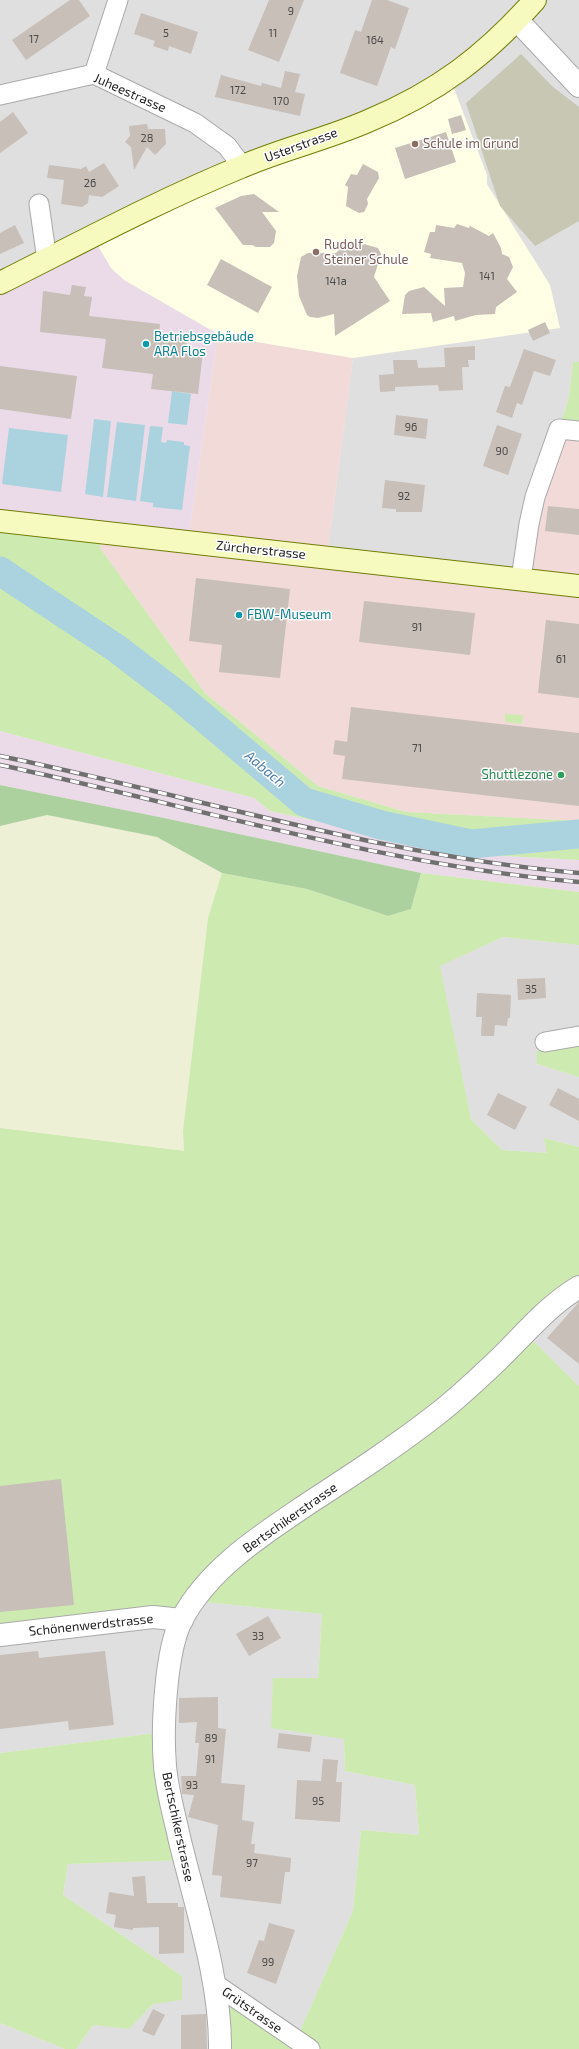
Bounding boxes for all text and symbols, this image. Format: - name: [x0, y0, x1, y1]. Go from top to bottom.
- house number: 9: [288, 4, 294, 18]
- house number: 5: [163, 26, 169, 40]
- house number: 11: [269, 26, 277, 40]
- house number: 17: [29, 32, 39, 46]
- house number: 164: [366, 33, 384, 47]
- street label: Juheestrasse: [91, 70, 169, 116]
- house number: 172: [230, 83, 246, 97]
- house number: 170: [273, 94, 289, 108]
- street label: Usterstrasse: [262, 125, 340, 165]
- house number: 28: [141, 131, 153, 145]
- place label: Schule im Grund: [423, 136, 519, 152]
- marker: Schule im Grund: [410, 139, 420, 149]
- house number: 26: [84, 176, 96, 190]
- place label: Rudolf Steiner Schule: [324, 237, 408, 268]
- marker: Rudolf Steiner Schule: [311, 247, 321, 257]
- house number: 141: [479, 269, 495, 283]
- house number: 141a: [325, 274, 347, 288]
- place label: Betriebsgebäude ARA Flos: [154, 329, 254, 360]
- marker: Betriebsgebäude ARA Flos: [141, 339, 151, 349]
- house number: 96: [405, 420, 417, 434]
- house number: 90: [496, 444, 508, 458]
- house number: 92: [398, 489, 410, 503]
- street label: Zürcherstrasse: [215, 538, 307, 562]
- place label: FBW-Museum: [247, 607, 331, 623]
- marker: FBW-Museum: [234, 610, 244, 620]
- house number: 91: [412, 620, 422, 634]
- house number: 61: [556, 652, 566, 666]
- house number: 71: [412, 741, 422, 755]
- water label: Aabach: [241, 747, 289, 791]
- place label: Shuttlezone: [481, 767, 553, 783]
- marker: Shuttlezone: [556, 770, 566, 780]
- house number: 35: [525, 982, 537, 996]
- street label: Bertschikerstrasse: [240, 1480, 340, 1556]
- street label: Schönenwerdstrasse: [28, 1611, 154, 1639]
- house number: 33: [252, 1629, 264, 1643]
- house number: 89: [205, 1731, 217, 1745]
- house number: 91: [205, 1752, 215, 1766]
- street label: Bertschikerstrasse: [159, 1771, 197, 1883]
- house number: 93: [186, 1778, 198, 1792]
- house number: 95: [312, 1794, 324, 1808]
- house number: 97: [246, 1856, 258, 1870]
- house number: 99: [262, 1955, 274, 1969]
- street label: Grütstrasse: [219, 1984, 285, 2036]

